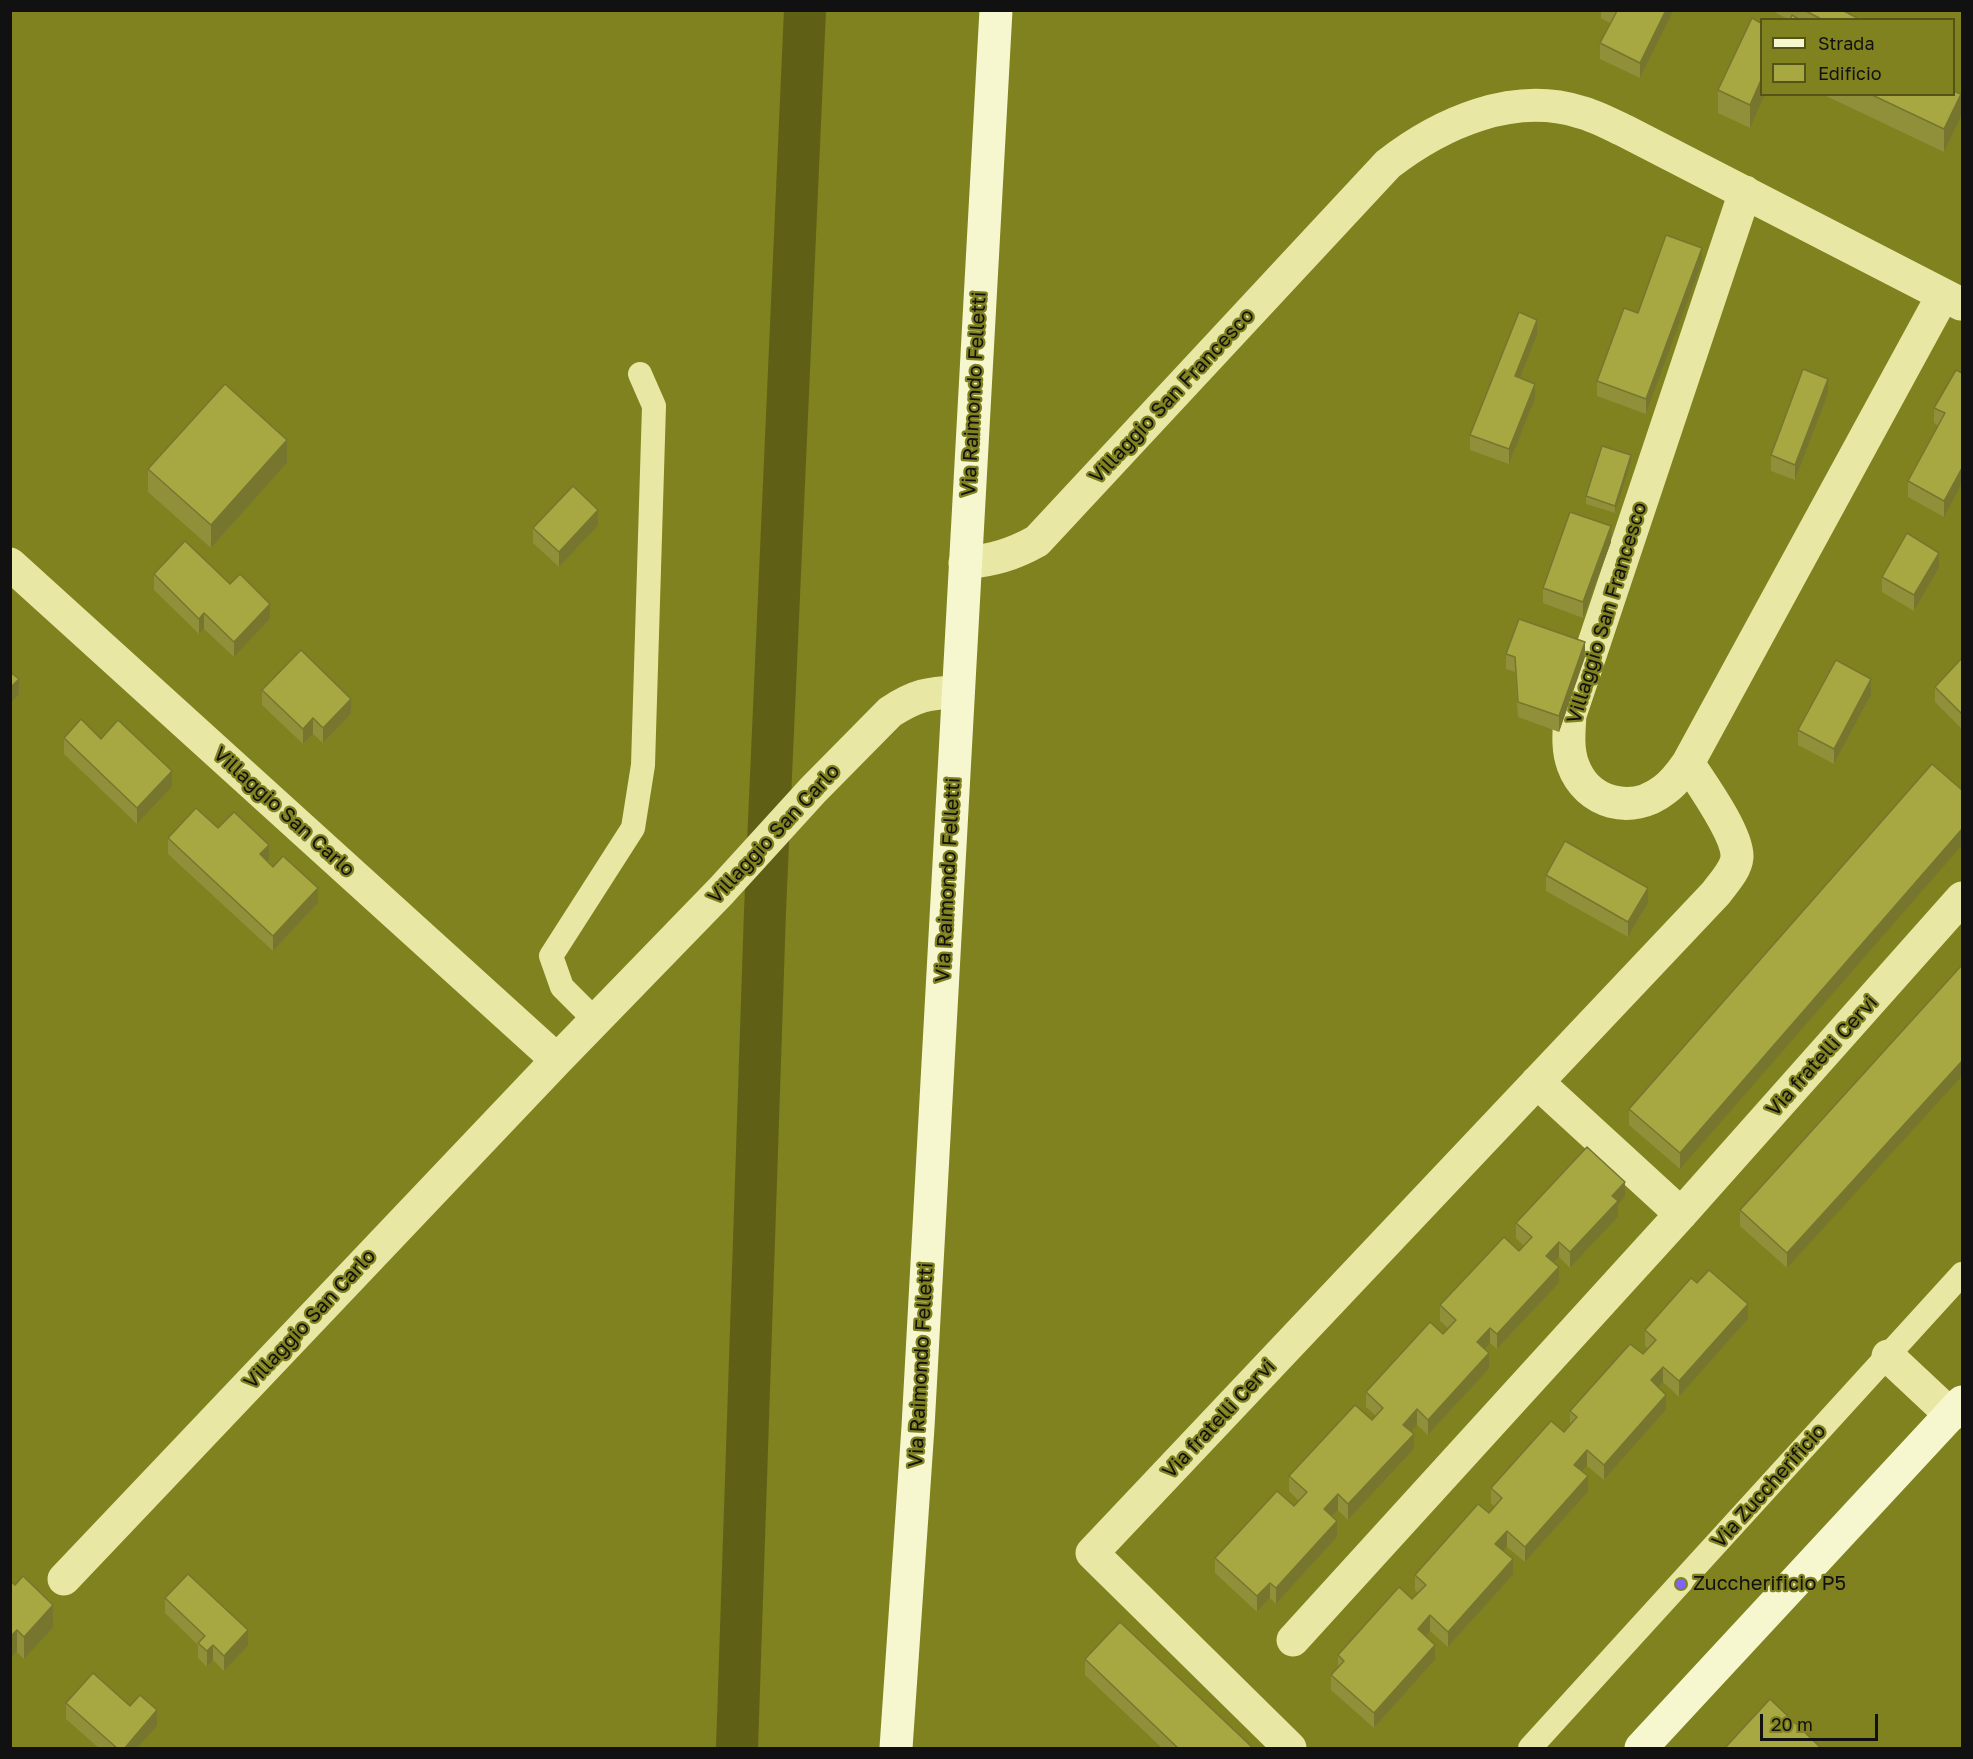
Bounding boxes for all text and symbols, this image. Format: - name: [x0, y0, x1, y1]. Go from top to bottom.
- legend: [1760, 18, 1955, 96]
- text: Strada: [1818, 32, 1875, 54]
- text: Edificio: [1818, 62, 1882, 84]
- street label: Via Raimondo Felletti: [957, 291, 991, 497]
- street label: Villaggio San Francesco: [1085, 304, 1259, 488]
- street label: Villaggio San Francesco: [1562, 499, 1652, 727]
- street label: Villaggio San Carlo: [208, 742, 360, 882]
- street label: Villaggio San Carlo: [703, 759, 845, 909]
- street label: Via Raimondo Felletti: [931, 777, 965, 983]
- street label: Via fratelli Cervi: [1762, 991, 1882, 1121]
- street label: Villaggio San Carlo: [239, 1244, 381, 1394]
- street label: Via Raimondo Felletti: [904, 1262, 938, 1468]
- street label: Via fratelli Cervi: [1158, 1355, 1280, 1483]
- street label: Via Zuccherificio: [1707, 1419, 1831, 1553]
- place label: Zuccherificio P5: [1693, 1572, 1846, 1596]
- marker: Zuccherificio P5: [1674, 1577, 1688, 1591]
- scale bar: [1763, 1702, 1882, 1740]
- text: 20 m: [1771, 1713, 1813, 1735]

